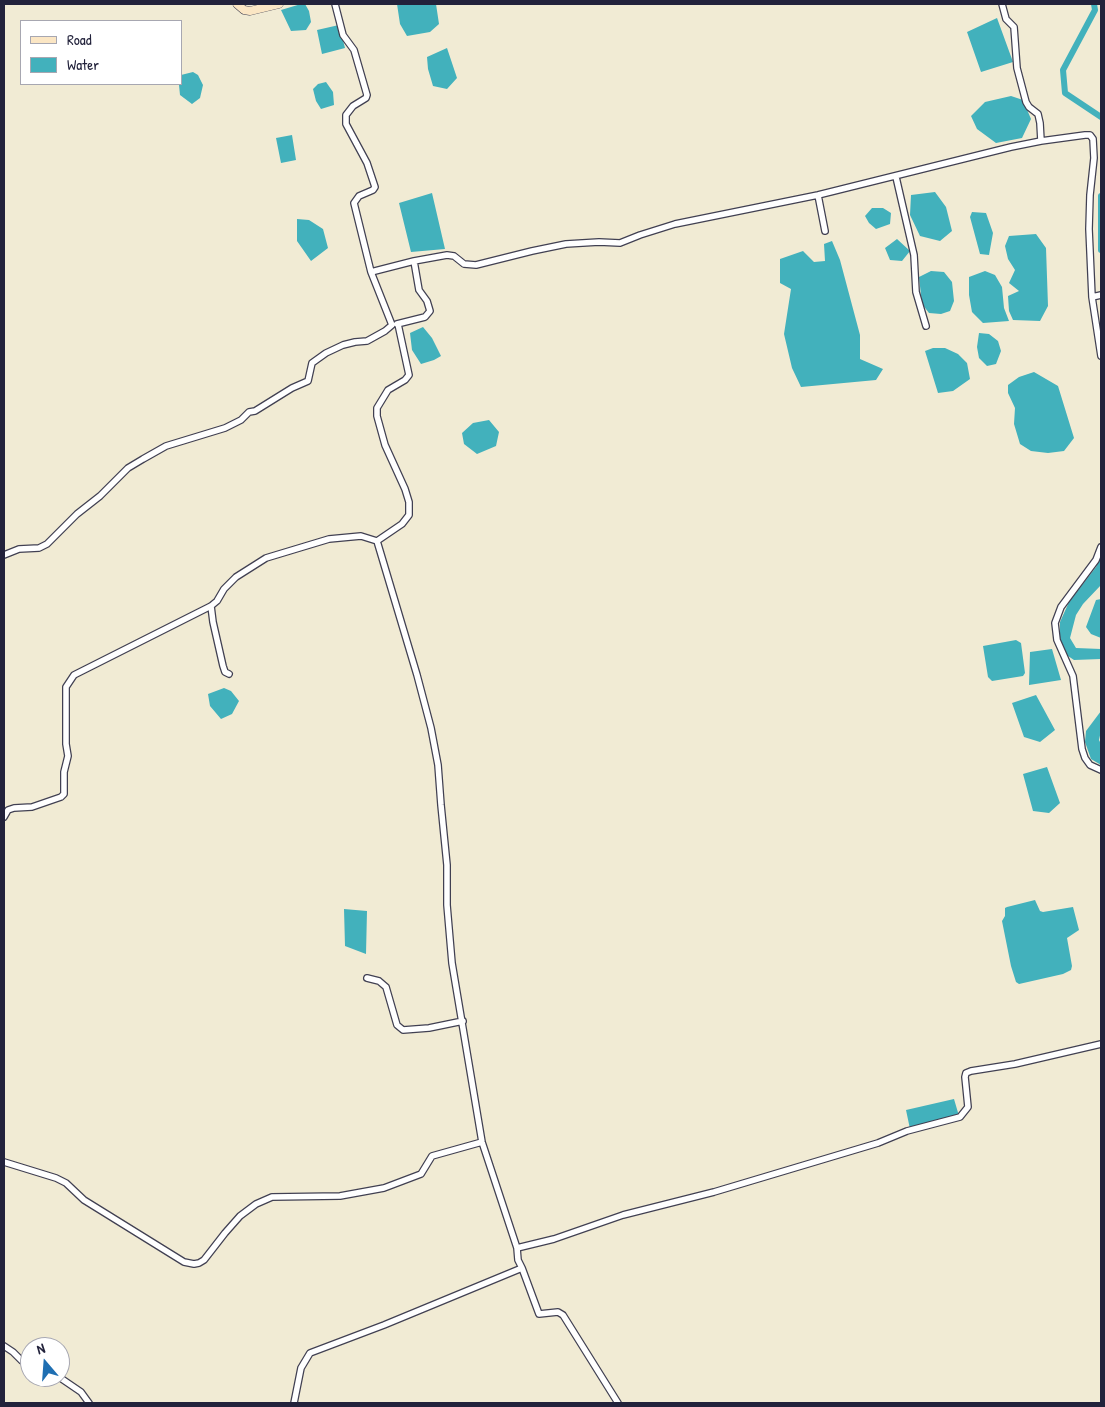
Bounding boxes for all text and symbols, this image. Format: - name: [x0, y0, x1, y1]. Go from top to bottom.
- legend: [20, 20, 182, 85]
- text: Road: [67, 29, 92, 50]
- text: Water: [67, 54, 99, 75]
- north arrow: [20, 1337, 70, 1387]
- text: N: [34, 1338, 47, 1358]

